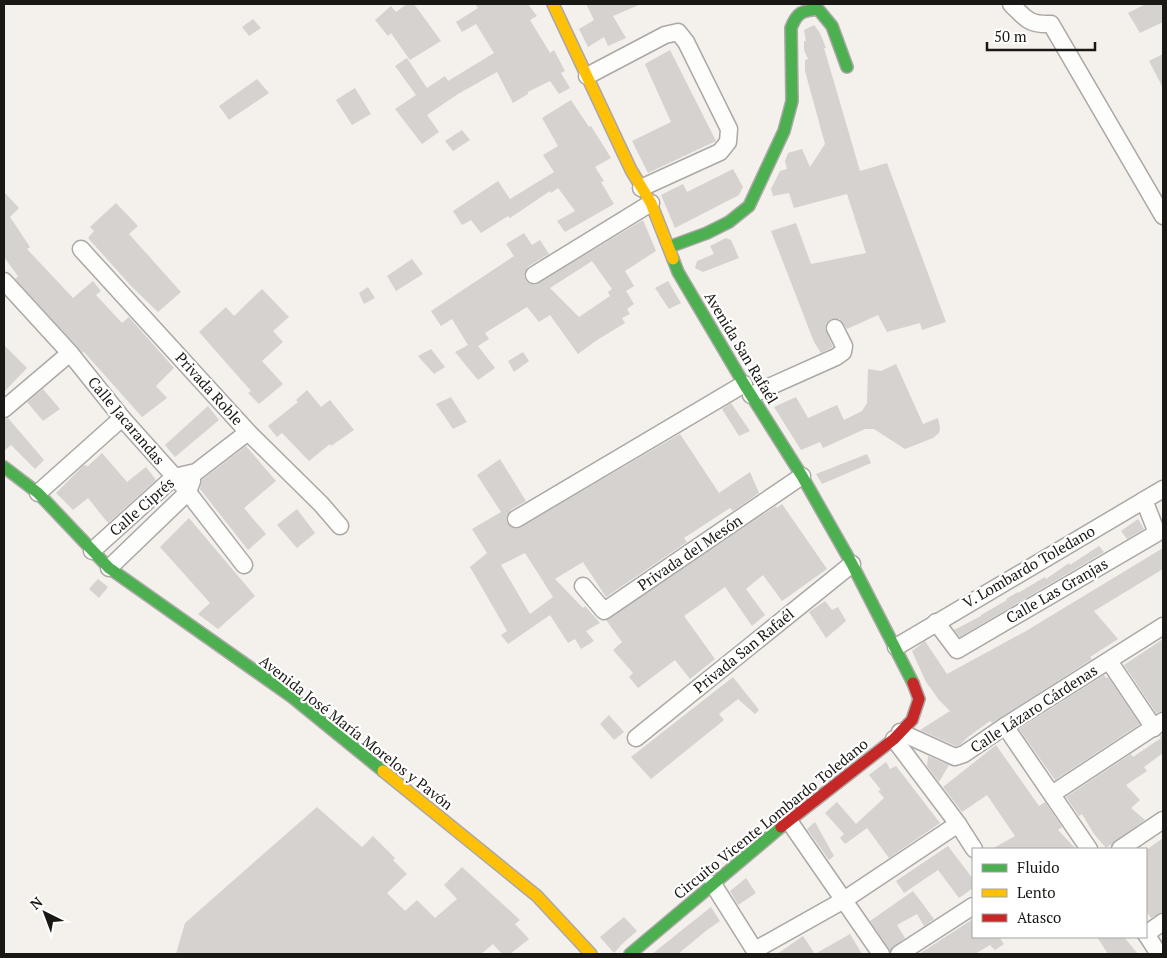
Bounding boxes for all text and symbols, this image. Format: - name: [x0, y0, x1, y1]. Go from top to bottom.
- scale bar: [987, 20, 1094, 52]
- text: 50 m: [994, 26, 1027, 46]
- street label: Avenida San Rafaél: [701, 288, 783, 407]
- street label: Privada Roble: [172, 348, 248, 429]
- street label: Calle Jacarandas: [84, 372, 170, 469]
- street label: Calle Ciprés: [105, 472, 178, 540]
- street label: Privada del Mesón: [633, 510, 746, 595]
- street label: V. Lombardo Toledano: [959, 520, 1098, 612]
- street label: Calle Las Granjas: [1002, 553, 1111, 627]
- street label: Privada San Rafaél: [689, 603, 798, 697]
- street label: Avenida José María Morelos y Pavón: [256, 650, 457, 814]
- street label: Calle Lázaro Cárdenas: [966, 660, 1101, 757]
- street label: Circuito Vicente Lombardo Toledano: [669, 733, 872, 903]
- legend: [972, 848, 1147, 938]
- text: Fluido: [1017, 857, 1059, 877]
- text: Lento: [1017, 882, 1056, 902]
- north arrow: [20, 888, 70, 938]
- text: N: [26, 892, 47, 914]
- text: Atasco: [1017, 907, 1061, 927]

